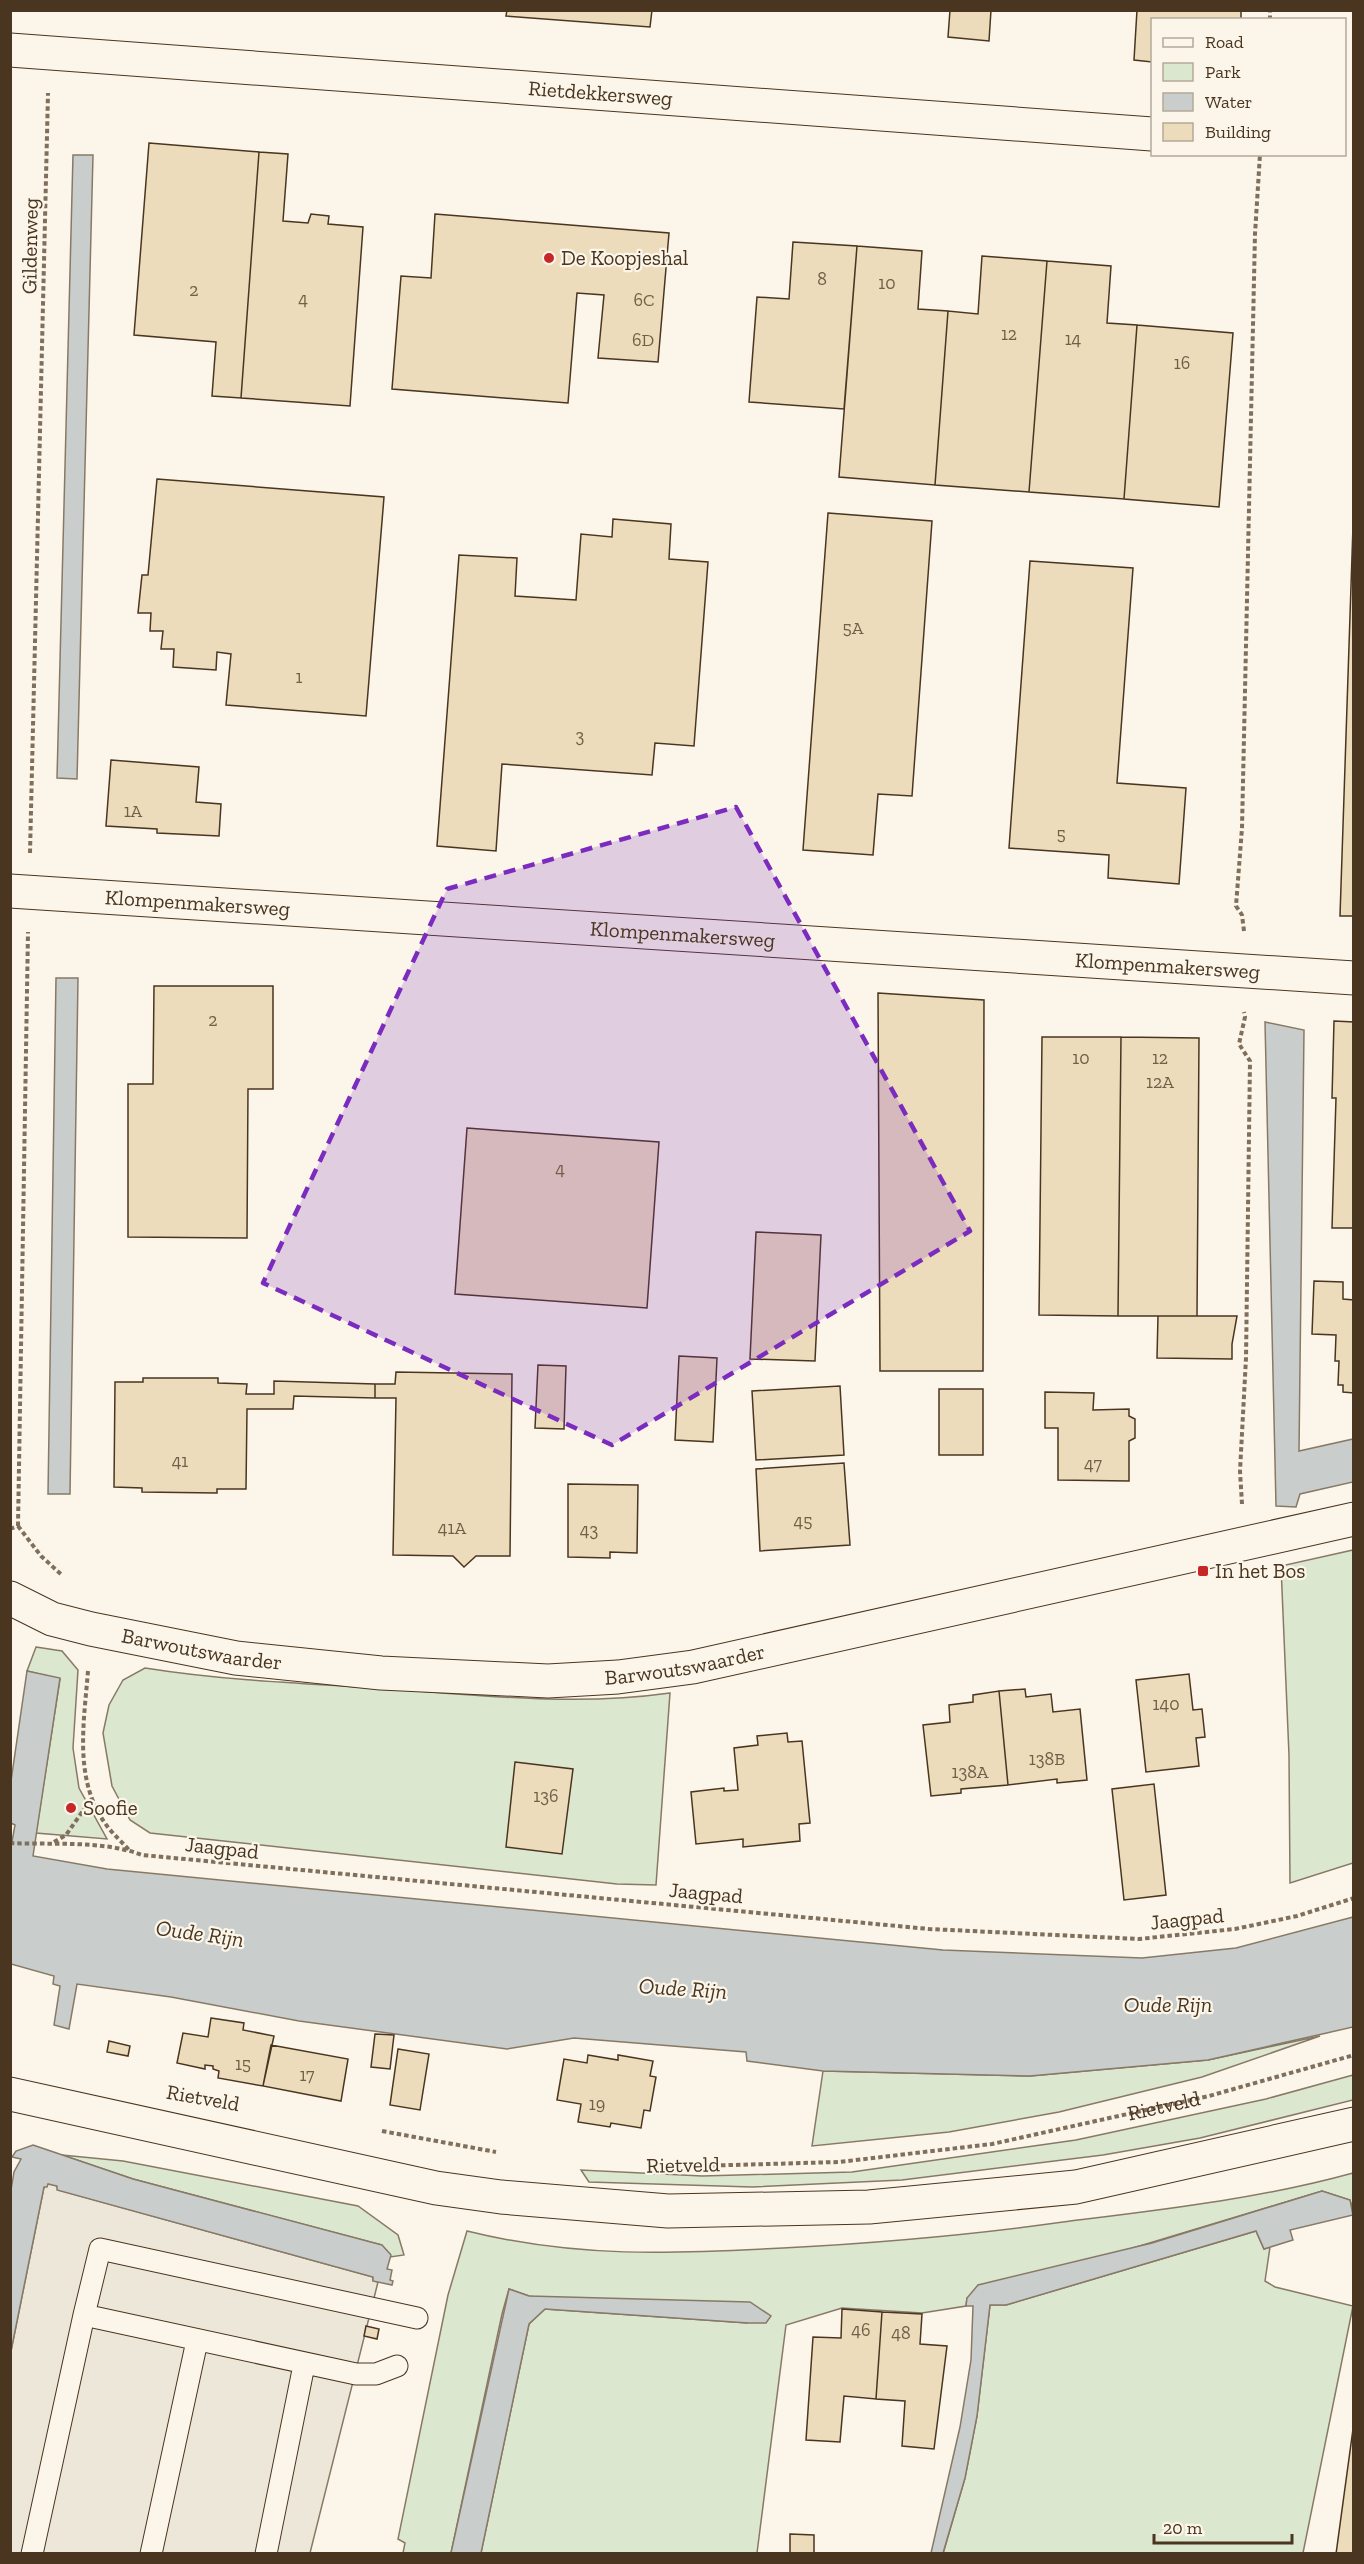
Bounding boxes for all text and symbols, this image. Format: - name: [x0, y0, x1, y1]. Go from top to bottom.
- legend: [1151, 18, 1346, 156]
- text: Road: [1205, 31, 1244, 53]
- text: Park: [1205, 61, 1241, 83]
- street label: Rietdekkersweg: [527, 75, 674, 111]
- text: Water: [1205, 91, 1252, 113]
- text: Building: [1205, 121, 1271, 143]
- street label: Gildenweg: [16, 197, 43, 294]
- place label: De Koopjeshal: [561, 245, 689, 271]
- marker: De Koopjeshal: [542, 251, 556, 265]
- house number: 8: [817, 268, 827, 290]
- house number: 10: [878, 272, 896, 294]
- house number: 2: [189, 279, 199, 301]
- house number: 4: [298, 288, 308, 310]
- house number: 6C: [633, 289, 655, 311]
- house number: 12: [1001, 323, 1017, 345]
- house number: 14: [1065, 328, 1082, 350]
- house number: 6D: [632, 329, 654, 351]
- house number: 16: [1174, 352, 1190, 374]
- house number: 5A: [843, 617, 864, 639]
- house number: 1: [296, 666, 303, 688]
- house number: 3: [576, 725, 585, 747]
- house number: 1A: [124, 800, 143, 822]
- house number: 5: [1056, 823, 1066, 845]
- street label: Klompenmakersweg: [104, 884, 291, 921]
- street label: Klompenmakersweg: [589, 916, 776, 953]
- street label: Klompenmakersweg: [1074, 947, 1261, 984]
- house number: 2: [208, 1009, 218, 1031]
- house number: 10: [1072, 1047, 1090, 1069]
- house number: 12: [1152, 1047, 1168, 1069]
- house number: 12A: [1146, 1071, 1174, 1093]
- house number: 4: [555, 1158, 565, 1180]
- house number: 41: [172, 1450, 188, 1472]
- house number: 47: [1084, 1453, 1102, 1475]
- house number: 45: [794, 1510, 812, 1532]
- house number: 41A: [438, 1517, 466, 1539]
- house number: 43: [580, 1519, 598, 1541]
- place label: In het Bos: [1215, 1558, 1305, 1583]
- marker: In het Bos: [1196, 1564, 1210, 1578]
- street label: Barwoutswaarder: [120, 1622, 283, 1675]
- street label: Barwoutswaarder: [604, 1638, 767, 1690]
- house number: 140: [1153, 1693, 1180, 1715]
- house number: 138B: [1029, 1748, 1065, 1770]
- house number: 138A: [951, 1761, 989, 1783]
- house number: 136: [533, 1785, 559, 1807]
- place label: Soofie: [83, 1795, 138, 1820]
- marker: Soofie: [64, 1801, 78, 1815]
- street label: Jaagpad: [184, 1831, 261, 1864]
- street label: Jaagpad: [668, 1877, 744, 1908]
- street label: Jaagpad: [1149, 1902, 1226, 1935]
- water label: Oude Rijn: [154, 1914, 246, 1953]
- water label: Oude Rijn: [638, 1972, 728, 2005]
- water label: Oude Rijn: [1124, 1991, 1212, 2018]
- house number: 15: [235, 2053, 251, 2075]
- house number: 17: [299, 2064, 315, 2086]
- street label: Rietveld: [165, 2079, 242, 2116]
- street label: Rietveld: [1125, 2085, 1203, 2126]
- house number: 19: [589, 2093, 605, 2115]
- street label: Rietveld: [646, 2151, 721, 2178]
- house number: 46: [851, 2319, 871, 2341]
- house number: 48: [891, 2322, 911, 2344]
- scale bar: [1154, 2507, 1292, 2545]
- text: 20 m: [1163, 2517, 1203, 2539]

